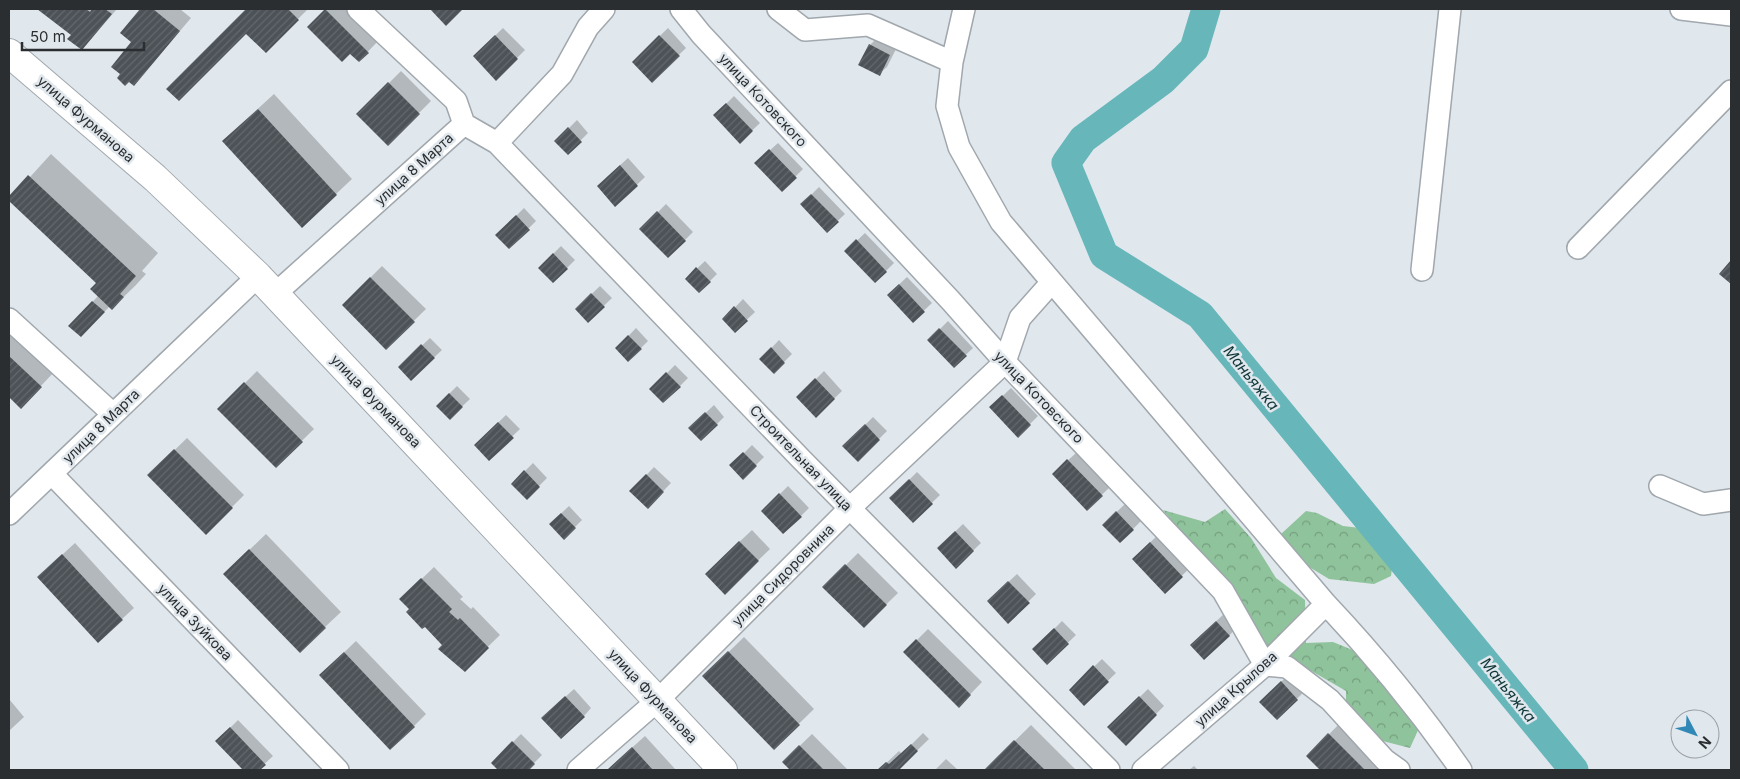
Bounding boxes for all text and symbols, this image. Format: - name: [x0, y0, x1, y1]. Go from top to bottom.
- scale bar: [22, 20, 145, 52]
- text: 50 m: [30, 27, 66, 46]
- street label: улица Котовского: [716, 49, 811, 150]
- street label: улица Фурманова: [34, 72, 138, 165]
- street label: улица 8 Марта: [371, 129, 456, 208]
- water label: Маньяжка: [1220, 341, 1283, 414]
- street label: улица Котовского: [991, 347, 1088, 446]
- street label: улица Фурманова: [328, 351, 425, 451]
- street label: улица 8 Марта: [59, 385, 142, 466]
- street label: Строительная улица: [747, 401, 856, 514]
- street label: улица Сидоровнина: [728, 520, 837, 629]
- street label: улица Зуйкова: [155, 580, 236, 664]
- street label: улица Фурманова: [605, 645, 701, 746]
- street label: улица Крылова: [1191, 647, 1280, 730]
- water label: Маньяжка: [1477, 653, 1540, 726]
- north arrow: [1670, 709, 1720, 759]
- text: N: [1695, 733, 1715, 752]

